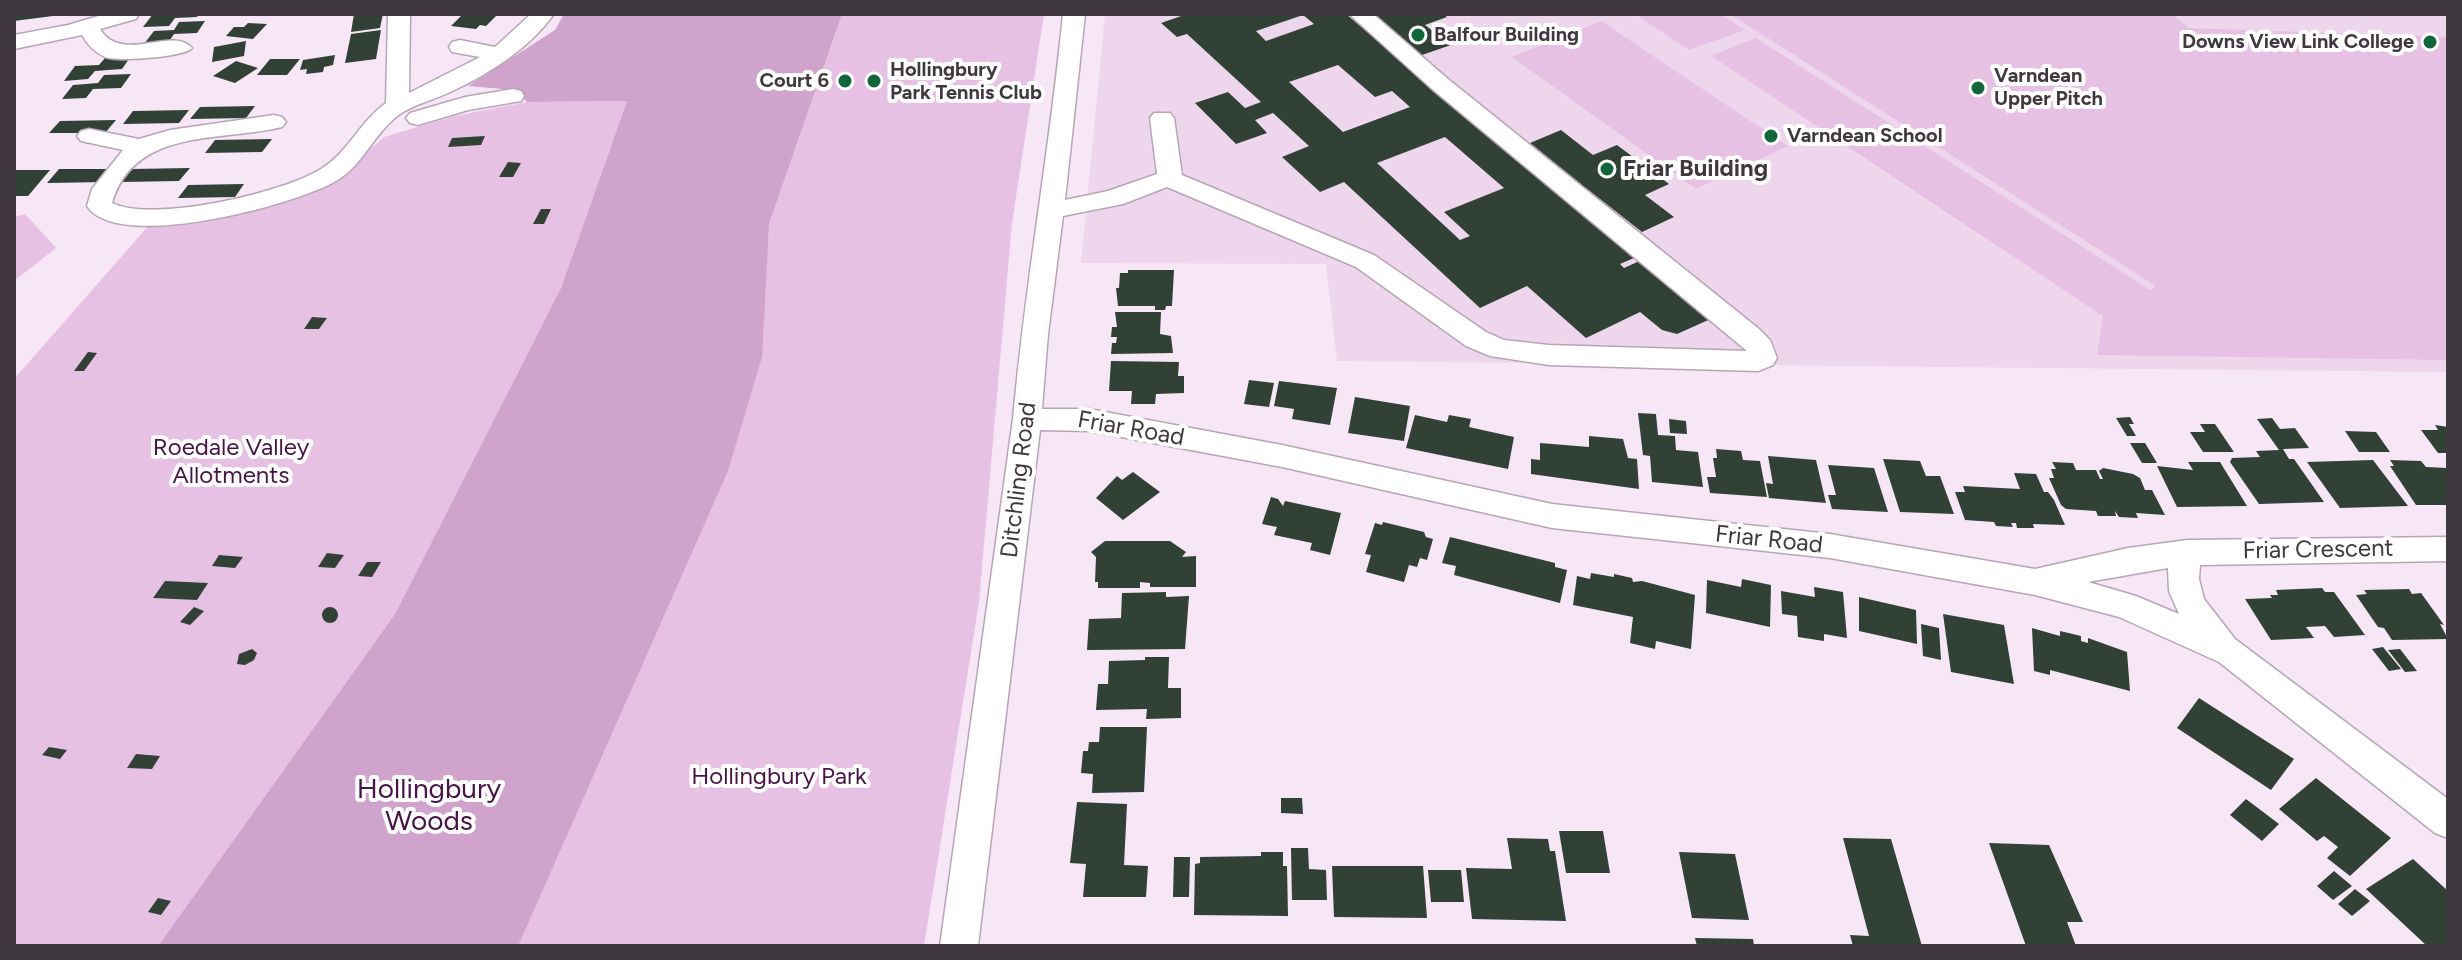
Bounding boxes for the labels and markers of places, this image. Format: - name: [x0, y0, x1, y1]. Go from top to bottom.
- place label: Balfour Building: [1434, 23, 1579, 47]
- marker: Balfour Building: [1409, 26, 1427, 44]
- place label: Downs View Link College: [2182, 30, 2414, 54]
- marker: Downs View Link College: [2421, 33, 2439, 51]
- place label: Hollingbury Park Tennis Club: [890, 58, 1042, 105]
- place label: Varndean Upper Pitch: [1994, 64, 2103, 111]
- place label: Court 6: [760, 69, 829, 93]
- marker: Court 6: [836, 72, 854, 90]
- marker: Hollingbury Park Tennis Club: [865, 72, 883, 90]
- marker: Varndean Upper Pitch: [1969, 79, 1987, 97]
- place label: Varndean School: [1787, 124, 1943, 148]
- marker: Varndean School: [1762, 127, 1780, 145]
- place label: Friar Building: [1623, 155, 1768, 183]
- marker: Friar Building: [1598, 160, 1616, 178]

